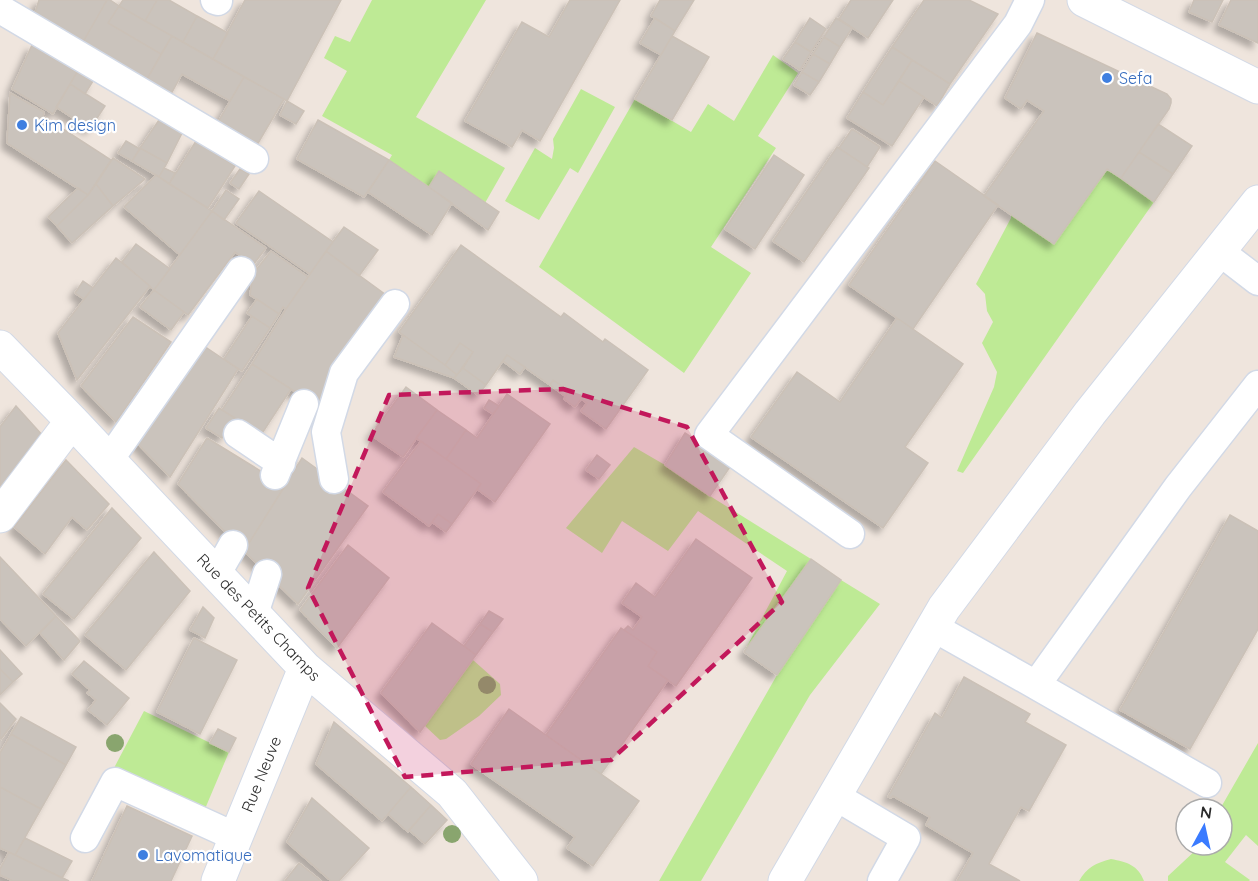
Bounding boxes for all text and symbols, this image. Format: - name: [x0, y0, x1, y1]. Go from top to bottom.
- place label: Sefa: [1119, 68, 1153, 88]
- marker: Sefa: [1100, 71, 1114, 85]
- place label: Kim design: [34, 115, 116, 135]
- marker: Kim design: [15, 118, 29, 132]
- street label: Rue des Petits Champs: [193, 549, 325, 685]
- street label: Rue Neuve: [237, 733, 285, 815]
- north arrow: [1174, 797, 1234, 857]
- text: N: [1199, 801, 1213, 823]
- place label: Lavomatique: [155, 845, 252, 865]
- marker: Lavomatique: [136, 848, 150, 862]

